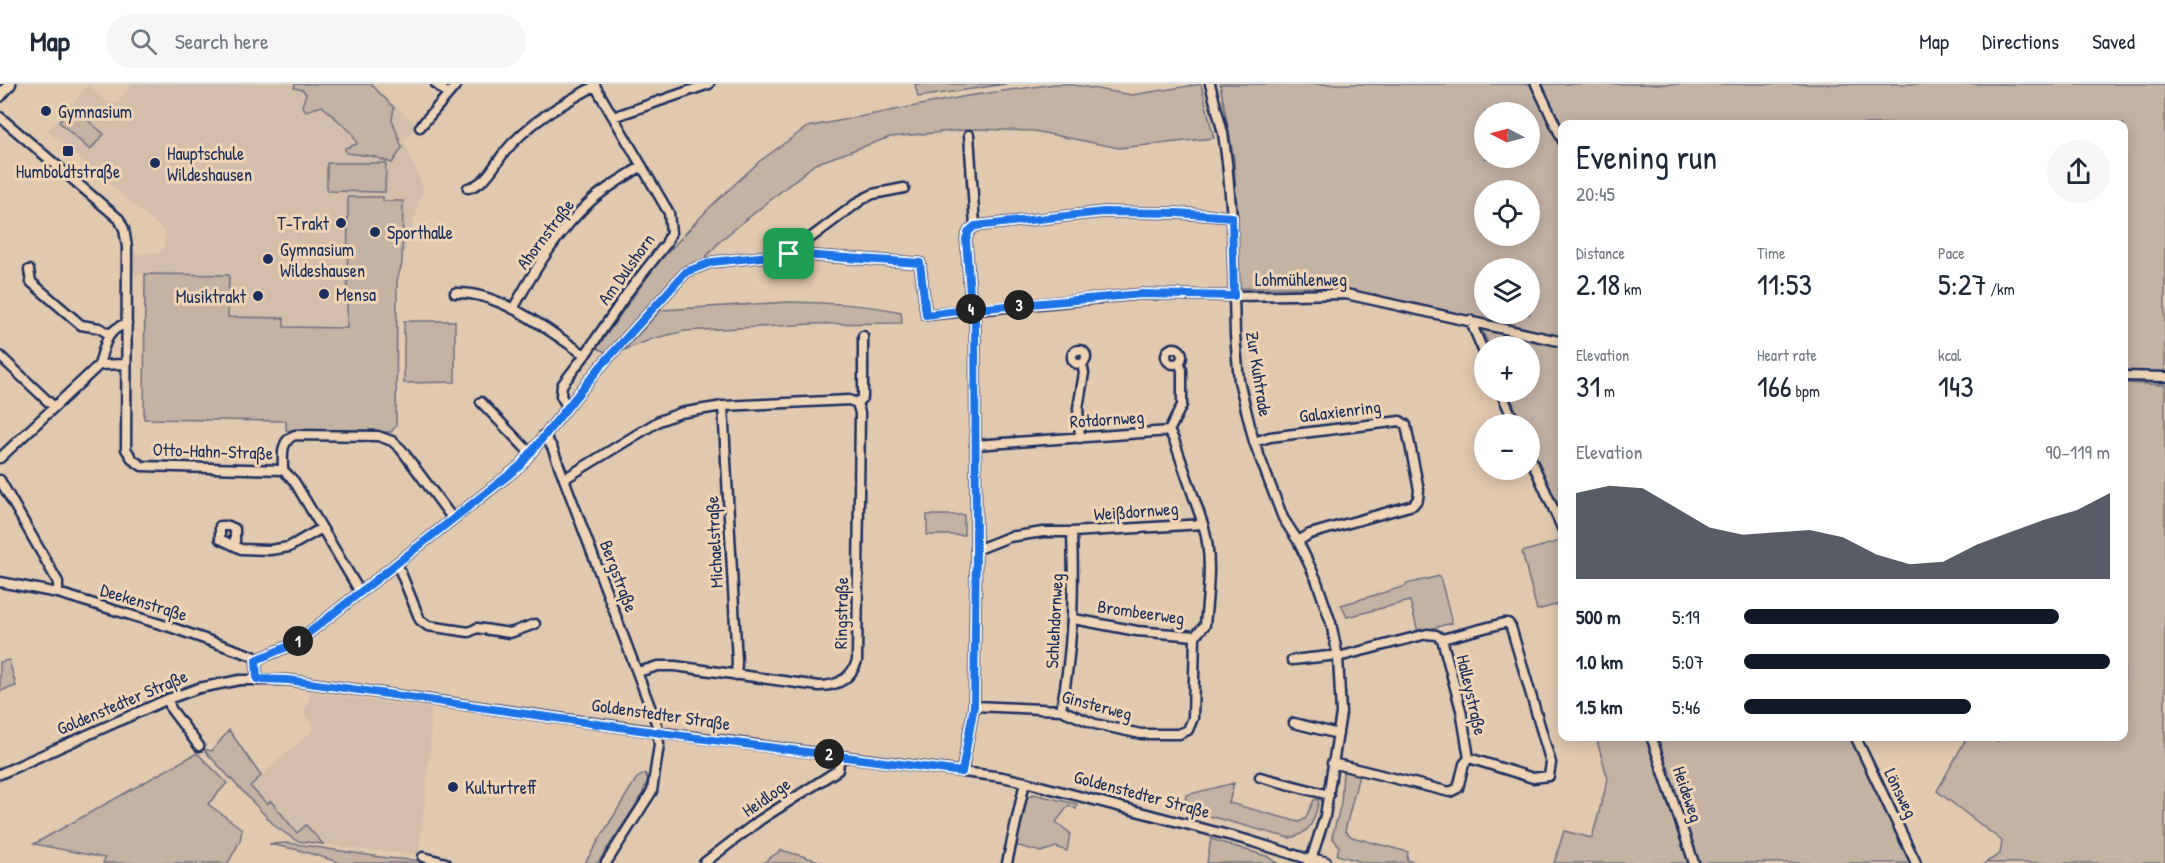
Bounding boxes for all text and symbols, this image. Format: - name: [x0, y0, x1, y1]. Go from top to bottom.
- search box: [106, 14, 526, 68]
- text: Map: [30, 22, 70, 60]
- icon: search: [127, 25, 160, 58]
- text: Search here: [175, 26, 269, 56]
- text: Map: [1919, 27, 1949, 56]
- text: Directions: [1982, 27, 2059, 56]
- text: Saved: [2092, 27, 2135, 56]
- place label: Gymnasium: [58, 99, 132, 124]
- north arrow: [1474, 102, 1540, 168]
- map controls: [1474, 102, 1540, 480]
- marker: Gymnasium: [39, 104, 53, 118]
- text: Evening run: [1576, 135, 1717, 179]
- button: share: [2047, 140, 2110, 203]
- place label: Hauptschule Wildeshausen: [167, 141, 252, 187]
- marker: Humboldtstraße: [61, 144, 75, 158]
- marker: Hauptschule Wildeshausen: [148, 156, 162, 170]
- place label: Humboldtstraße: [16, 159, 120, 184]
- button: locate: [1474, 180, 1540, 246]
- text: 20:45: [1576, 180, 1615, 207]
- street label: Ahornstraße: [510, 194, 580, 274]
- place label: T-Trakt: [277, 211, 330, 236]
- marker: T-Trakt: [334, 216, 348, 230]
- place label: Sporthalle: [387, 220, 453, 245]
- marker: Sporthalle: [368, 225, 382, 239]
- street label: Am Dulshorn: [592, 228, 660, 310]
- pin: [763, 228, 814, 279]
- place label: Gymnasium Wildeshausen: [280, 237, 365, 283]
- icon: arrive: [772, 237, 805, 270]
- text: Distance: [1576, 242, 1625, 264]
- text: Time: [1757, 242, 1785, 264]
- text: Pace: [1938, 242, 1965, 264]
- marker: Gymnasium Wildeshausen: [261, 252, 275, 266]
- button: layers: [1474, 258, 1540, 324]
- text: 2.18: [1576, 264, 1620, 304]
- text: 11:53: [1757, 264, 1812, 304]
- text: 5:27: [1938, 264, 1987, 304]
- street label: Lohmühlenweg: [1255, 267, 1347, 292]
- text: km: [1620, 278, 1642, 300]
- text: /km: [1987, 278, 2015, 300]
- place label: Mensa: [336, 282, 376, 307]
- place label: Musiktrakt: [176, 284, 247, 309]
- marker: Mensa: [317, 287, 331, 301]
- marker: Musiktrakt: [251, 289, 265, 303]
- pin: 3: [1004, 290, 1034, 320]
- pin: 4: [956, 294, 986, 324]
- text: 3: [1015, 294, 1023, 316]
- text: 4: [968, 298, 974, 320]
- street label: Zur Kuhtrade: [1240, 330, 1278, 418]
- button: +: [1474, 336, 1540, 402]
- text: Elevation: [1576, 344, 1629, 366]
- text: Heart rate: [1757, 344, 1817, 366]
- text: kcal: [1938, 344, 1961, 366]
- text: 31: [1576, 366, 1600, 406]
- text: 166: [1757, 366, 1792, 406]
- text: 143: [1938, 366, 1974, 406]
- text: m: [1600, 380, 1615, 402]
- text: bpm: [1792, 380, 1820, 402]
- street label: Galaxienring: [1298, 394, 1382, 428]
- street label: Rotdornweg: [1069, 404, 1145, 434]
- button: −: [1474, 414, 1540, 480]
- street label: Otto-Hahn-Straße: [152, 436, 274, 466]
- text: Elevation: [1576, 438, 1642, 465]
- text: 90–119 m: [2045, 438, 2110, 465]
- street label: Michaelstraße: [699, 495, 729, 589]
- street label: Weißdornweg: [1093, 496, 1179, 526]
- street label: Bergstraße: [594, 536, 644, 616]
- street label: Schlehdornweg: [1039, 573, 1069, 669]
- street label: Deekenstraße: [98, 577, 190, 627]
- street label: Ringstraße: [828, 577, 854, 649]
- street label: Brombeerweg: [1096, 594, 1186, 630]
- text: 500 m: [1576, 603, 1621, 630]
- text: 5:19: [1672, 603, 1700, 630]
- pin: 1: [283, 626, 313, 656]
- text: 1: [295, 630, 301, 652]
- text: 1.0 km: [1576, 648, 1623, 675]
- text: 5:07: [1672, 648, 1704, 675]
- street label: Halleystraße: [1451, 652, 1493, 738]
- street label: Goldenstedter Straße: [53, 663, 191, 741]
- street label: Ginsterweg: [1059, 684, 1135, 726]
- street label: Goldenstedter Straße: [590, 692, 732, 736]
- text: 1.5 km: [1576, 693, 1623, 720]
- text: 5:46: [1672, 693, 1701, 720]
- pin: 2: [814, 739, 844, 769]
- text: 2: [825, 743, 833, 765]
- street label: Heideweg: [1667, 763, 1709, 825]
- street label: Goldenstedter Straße: [1071, 764, 1213, 824]
- street label: Lönsweg: [1878, 764, 1924, 822]
- street label: Heidloge: [737, 771, 795, 823]
- place label: Kulturtreff: [465, 775, 537, 800]
- marker: Kulturtreff: [446, 780, 460, 794]

